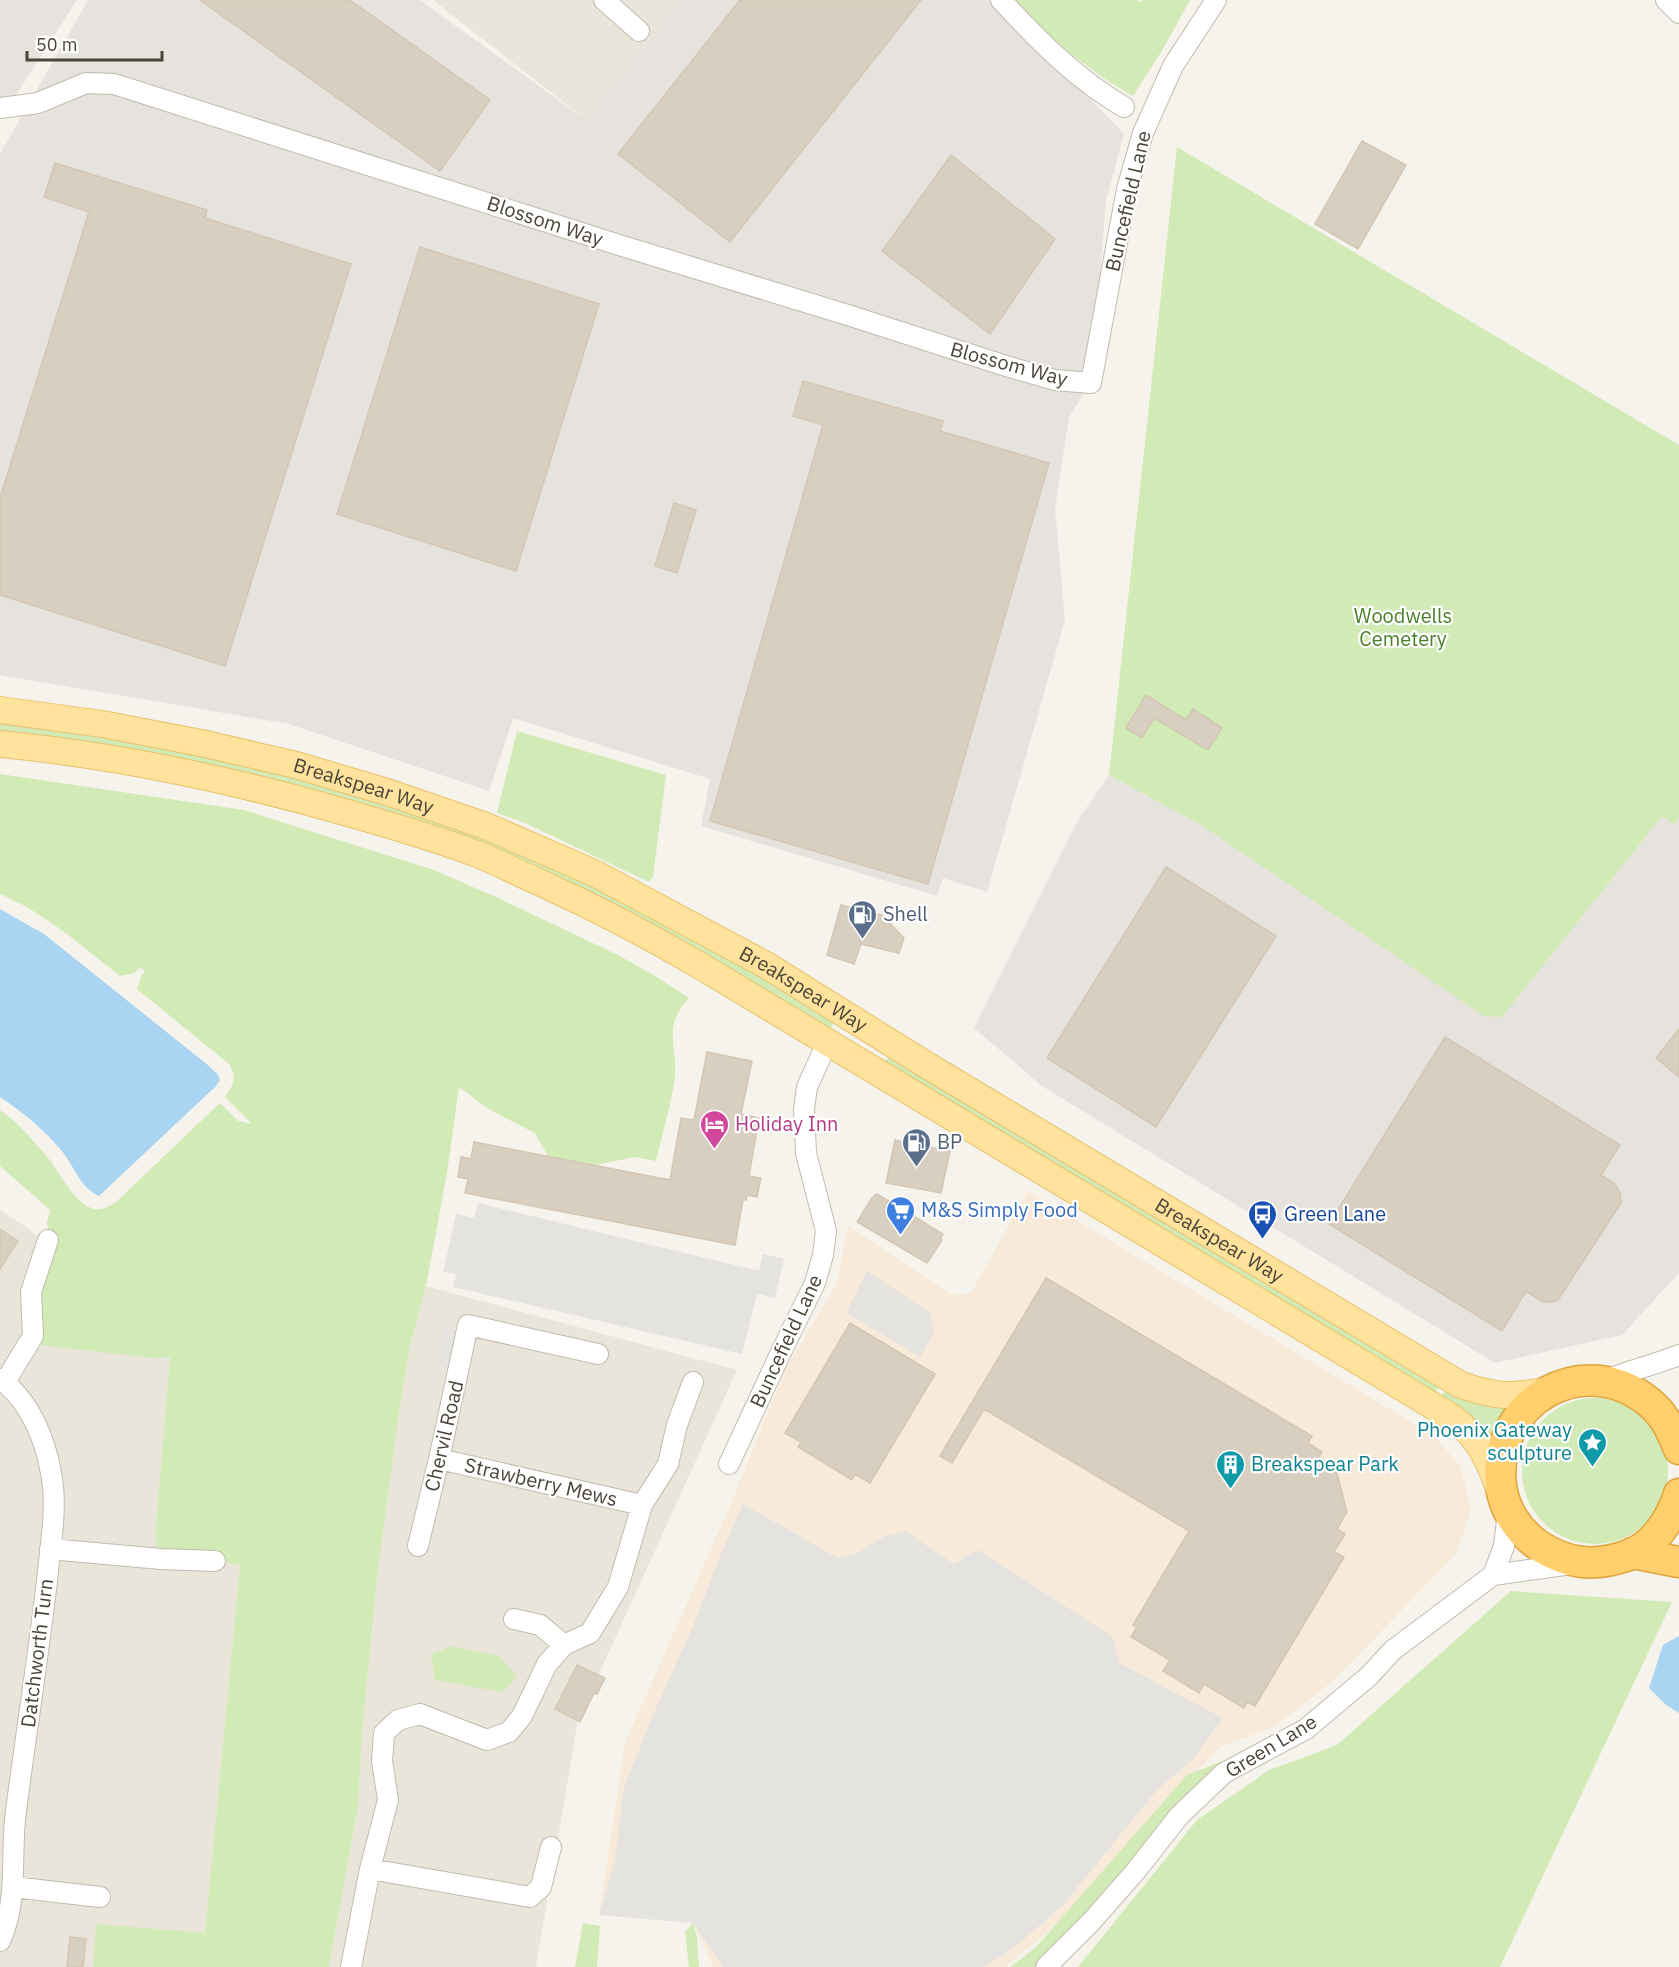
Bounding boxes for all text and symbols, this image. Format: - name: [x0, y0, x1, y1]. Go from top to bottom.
- scale bar: [27, 24, 162, 62]
- text: 50 m: [36, 33, 78, 56]
- street label: Buncefield Lane: [1098, 128, 1157, 274]
- street label: Blossom Way: [484, 189, 607, 252]
- street label: Blossom Way: [947, 335, 1071, 392]
- park label: Woodwells Cemetery: [1354, 602, 1452, 652]
- street label: Breakspear Way: [290, 751, 438, 820]
- fuel station icon: Shell: [846, 898, 878, 940]
- place label: Shell: [883, 900, 928, 927]
- street label: Breakspear Way: [735, 939, 873, 1038]
- hotel icon: Holiday Inn: [698, 1108, 730, 1150]
- place label: Holiday Inn: [735, 1110, 838, 1137]
- fuel station icon: BP: [900, 1126, 932, 1168]
- place label: BP: [937, 1128, 962, 1155]
- street label: Breakspear Way: [1150, 1191, 1289, 1289]
- supermarket icon: M&S Simply Food: [884, 1194, 916, 1236]
- place label: M&S Simply Food: [921, 1196, 1078, 1223]
- bus stop icon: Green Lane: [1247, 1198, 1279, 1240]
- place label: Green Lane: [1284, 1200, 1386, 1227]
- street label: Buncefield Lane: [743, 1270, 828, 1412]
- street label: Chervil Road: [418, 1378, 469, 1494]
- place label: Phoenix Gateway sculpture: [1417, 1416, 1572, 1466]
- place icon: Phoenix Gateway sculpture: [1577, 1426, 1609, 1468]
- building icon: Breakspear Park: [1214, 1448, 1246, 1490]
- place label: Breakspear Park: [1251, 1450, 1399, 1477]
- street label: Strawberry Mews: [462, 1451, 620, 1512]
- street label: Datchworth Turn: [14, 1577, 59, 1729]
- street label: Green Lane: [1220, 1708, 1322, 1783]

